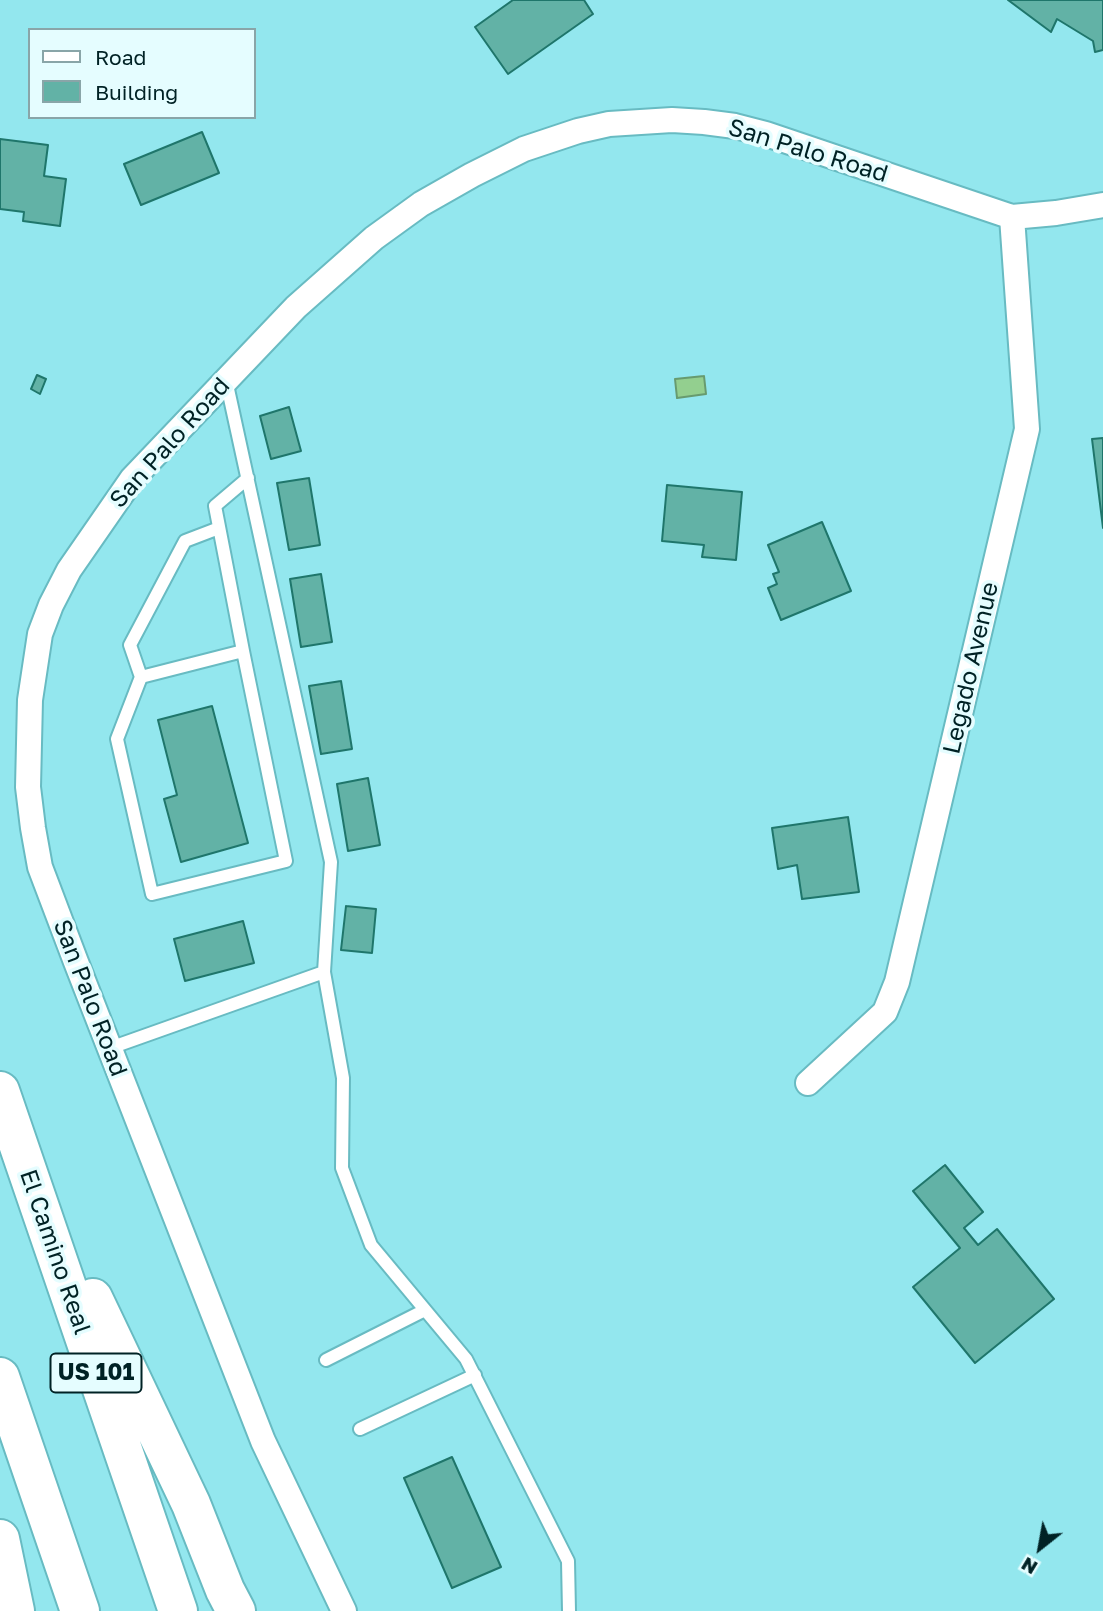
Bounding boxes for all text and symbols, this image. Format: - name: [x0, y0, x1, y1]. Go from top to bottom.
- legend: [28, 28, 256, 119]
- text: Road: [95, 44, 146, 70]
- text: Building: [95, 79, 178, 105]
- street label: San Palo Road: [725, 113, 891, 189]
- street label: San Palo Road: [104, 372, 236, 514]
- street label: Legado Avenue: [937, 579, 1005, 757]
- street label: San Palo Road: [47, 916, 133, 1080]
- street label: El Camino Real: [13, 1166, 97, 1338]
- road number: US 101: [50, 1354, 142, 1392]
- north arrow: [1005, 1513, 1075, 1583]
- text: N: [1017, 1553, 1041, 1580]

